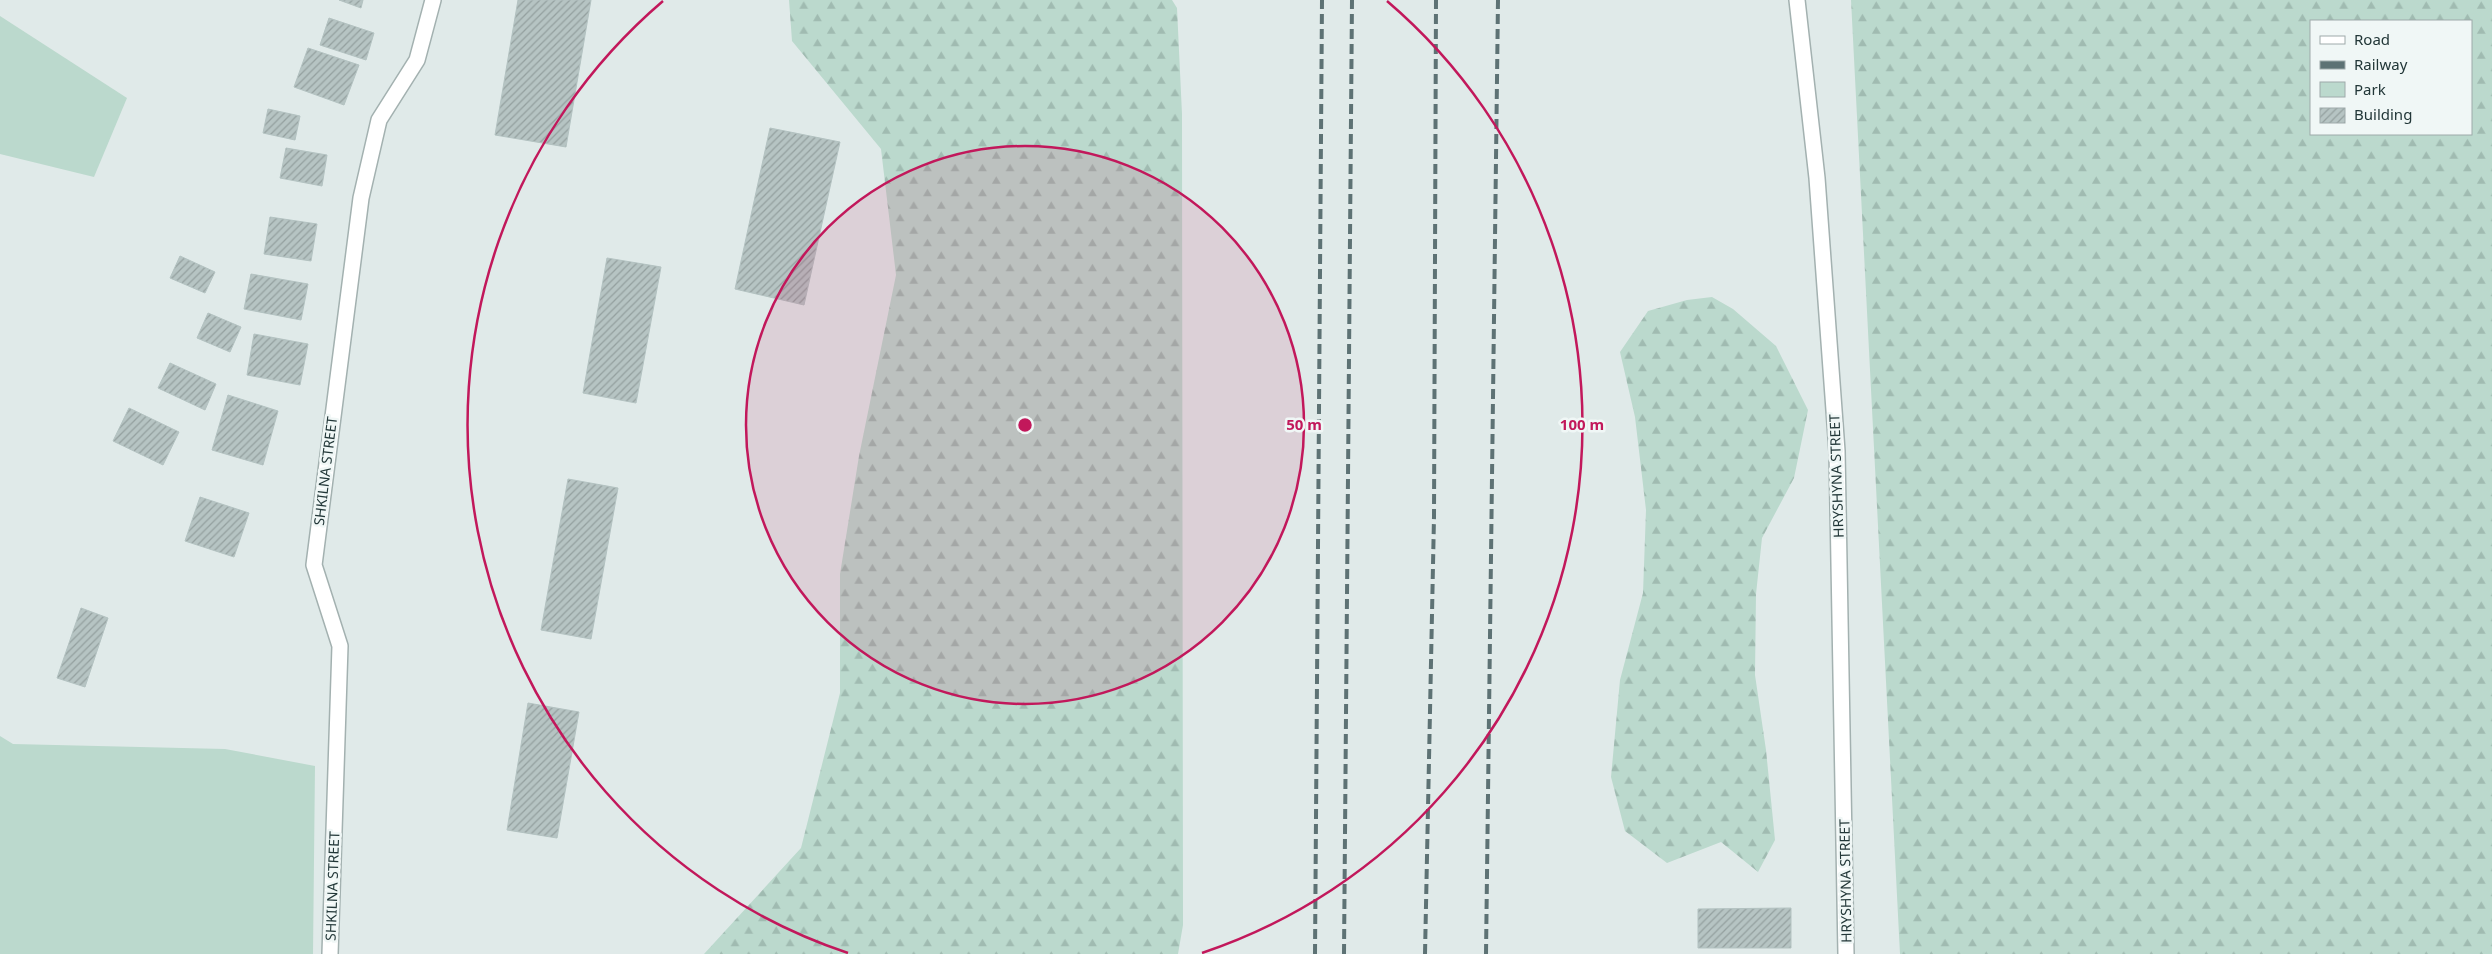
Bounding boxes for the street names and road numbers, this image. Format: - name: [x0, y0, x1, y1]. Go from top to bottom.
- street label: HRYSHYNA STREET: [1824, 414, 1848, 538]
- street label: SHKILNA STREET: [309, 415, 341, 527]
- street label: HRYSHYNA STREET: [1834, 819, 1856, 943]
- street label: SHKILNA STREET: [321, 831, 343, 941]

